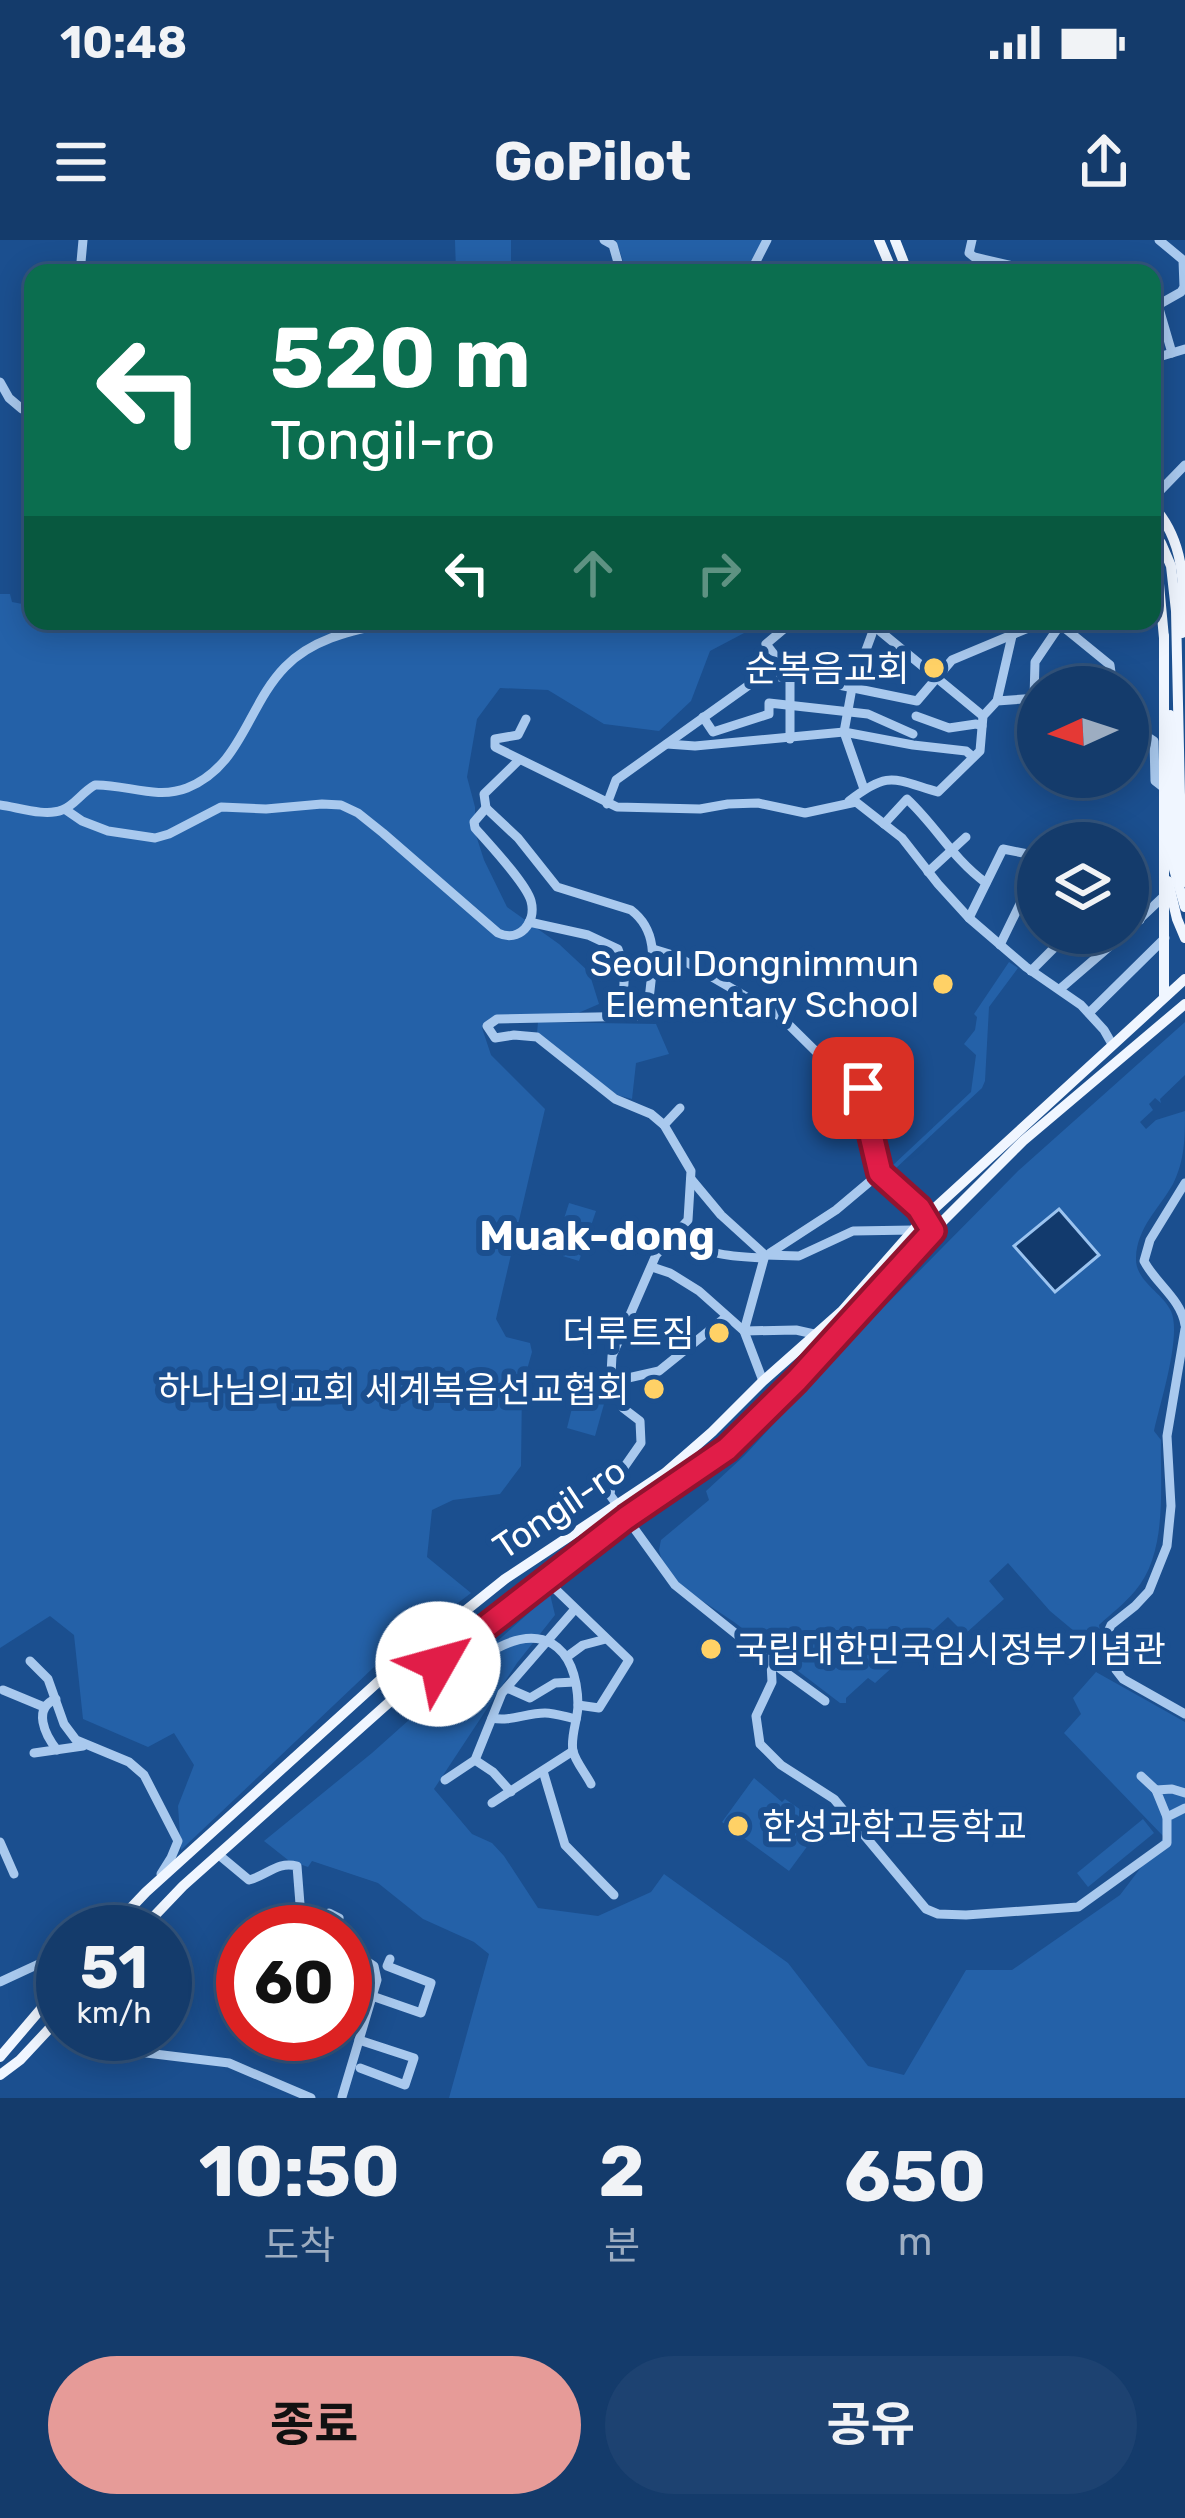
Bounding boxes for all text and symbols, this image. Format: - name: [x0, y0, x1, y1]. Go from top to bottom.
- text: 10:48: [60, 16, 187, 69]
- icon: menu: [48, 129, 114, 195]
- icon: share: [1071, 129, 1137, 195]
- text: GoPilot: [494, 130, 691, 194]
- text: 520 m: [270, 308, 531, 408]
- icon: left: [72, 312, 228, 468]
- text: Tongil-ro: [270, 409, 495, 473]
- icon: left: [434, 540, 500, 606]
- icon: ahead: [560, 540, 626, 606]
- icon: right: [686, 540, 752, 606]
- place label: 순복음교회: [744, 647, 910, 690]
- marker: 순복음교회: [921, 655, 947, 681]
- north arrow: [1017, 666, 1149, 798]
- map controls: [1017, 666, 1149, 954]
- button: layers: [1017, 822, 1149, 954]
- place label: Seoul Dongnimmun Elementary School: [590, 942, 919, 1026]
- marker: Seoul Dongnimmun Elementary School: [930, 971, 956, 997]
- pin: [812, 1037, 914, 1139]
- icon: arrive: [830, 1055, 896, 1121]
- district label: Muak-dong: [479, 1211, 715, 1261]
- place label: 더루트짐: [563, 1312, 695, 1355]
- marker: 더루트짐: [706, 1320, 732, 1346]
- place label: 하나님의교회 세계복음선교협회: [157, 1368, 630, 1411]
- marker: 하나님의교회 세계복음선교협회: [641, 1376, 667, 1402]
- street label: Tongil-ro: [485, 1449, 634, 1568]
- position arrow: [375, 1601, 501, 1727]
- place label: 국립대한민국임시정부기념관: [735, 1628, 1166, 1671]
- marker: 국립대한민국임시정부기념관: [698, 1636, 724, 1662]
- place label: 한성과학고등학교: [762, 1805, 1027, 1848]
- marker: 한성과학고등학교: [725, 1813, 751, 1839]
- speed limit sign: 60: [216, 1905, 372, 2061]
- text: 51: [80, 1932, 148, 2003]
- text: km/h: [77, 1995, 151, 2031]
- text: 10:50: [199, 2129, 400, 2214]
- text: 2: [599, 2129, 645, 2214]
- text: 650: [844, 2134, 986, 2219]
- text: m: [898, 2219, 933, 2265]
- text: 도착: [263, 2223, 335, 2269]
- text: 분: [604, 2223, 640, 2269]
- button: 종료: [48, 2356, 581, 2494]
- button: 공유: [605, 2356, 1137, 2494]

